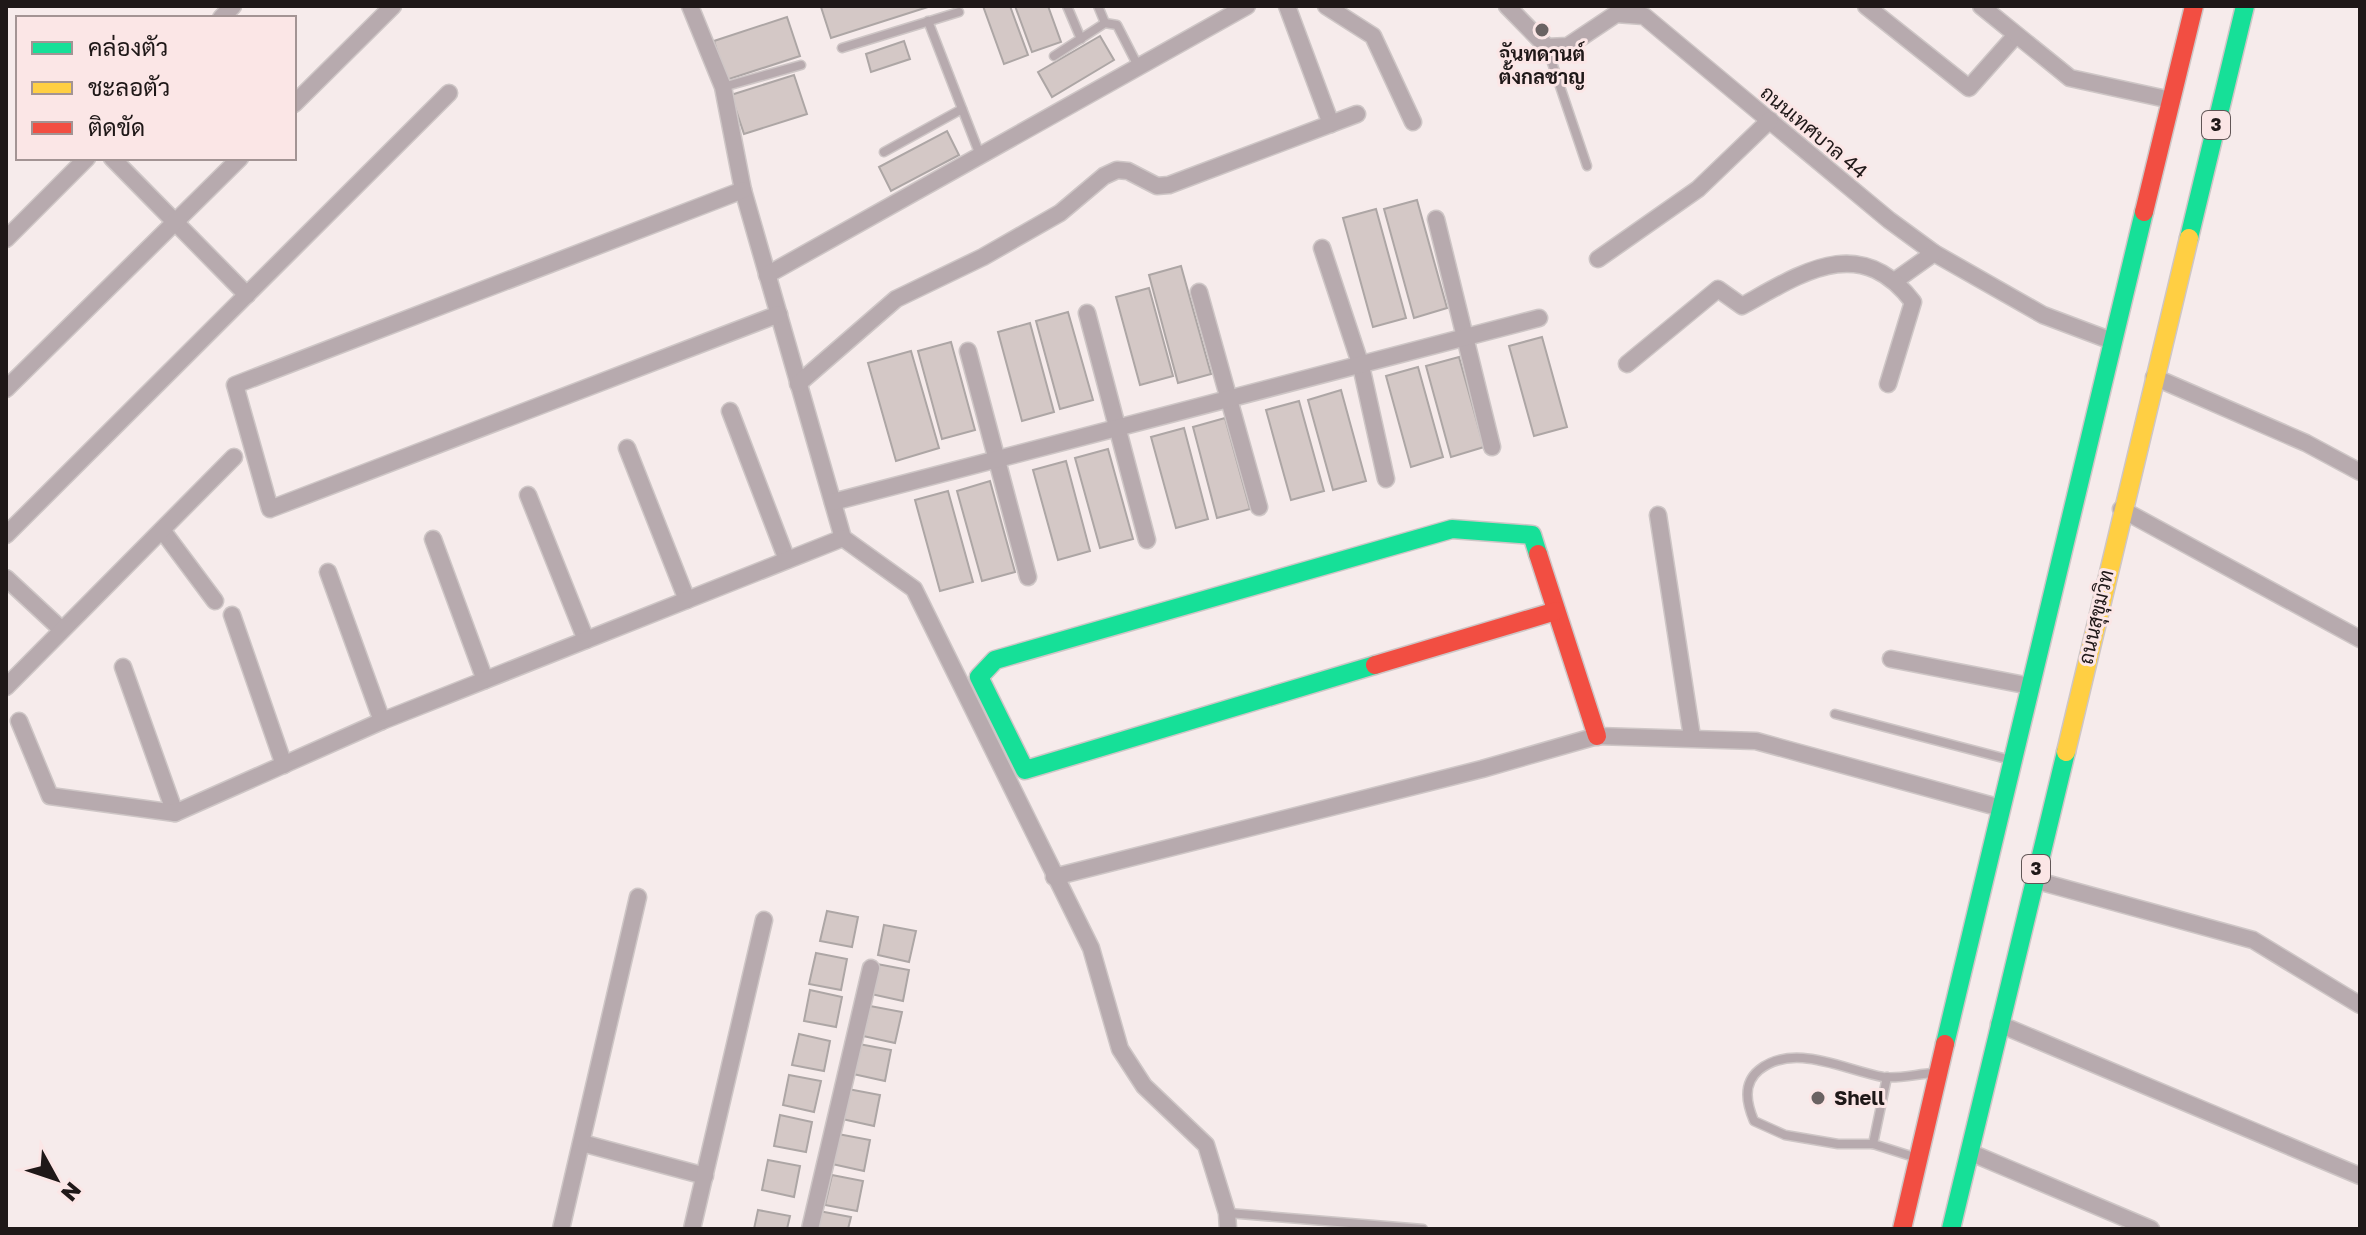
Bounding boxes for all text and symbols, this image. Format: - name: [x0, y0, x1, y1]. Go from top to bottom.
- legend: [16, 16, 296, 160]
- marker: จันทดานต์ ตั้งกลชาญ: [1533, 21, 1551, 39]
- text: คล่องตัว: [88, 32, 168, 61]
- place label: จันทดานต์ ตั้งกลชาญ: [1499, 41, 1586, 90]
- text: ชะลอตัว: [88, 72, 170, 101]
- street label: ถนนเทศบาล 44: [1756, 80, 1873, 183]
- road number: 3: [2202, 111, 2230, 139]
- text: ติดขัด: [88, 112, 145, 141]
- street label: ถนนสุขุมวิท: [2073, 567, 2120, 667]
- road number: 3: [2022, 855, 2050, 883]
- place label: Shell: [1834, 1085, 1885, 1109]
- marker: Shell: [1809, 1089, 1827, 1107]
- north arrow: [16, 1139, 96, 1219]
- text: N: [56, 1177, 87, 1207]

